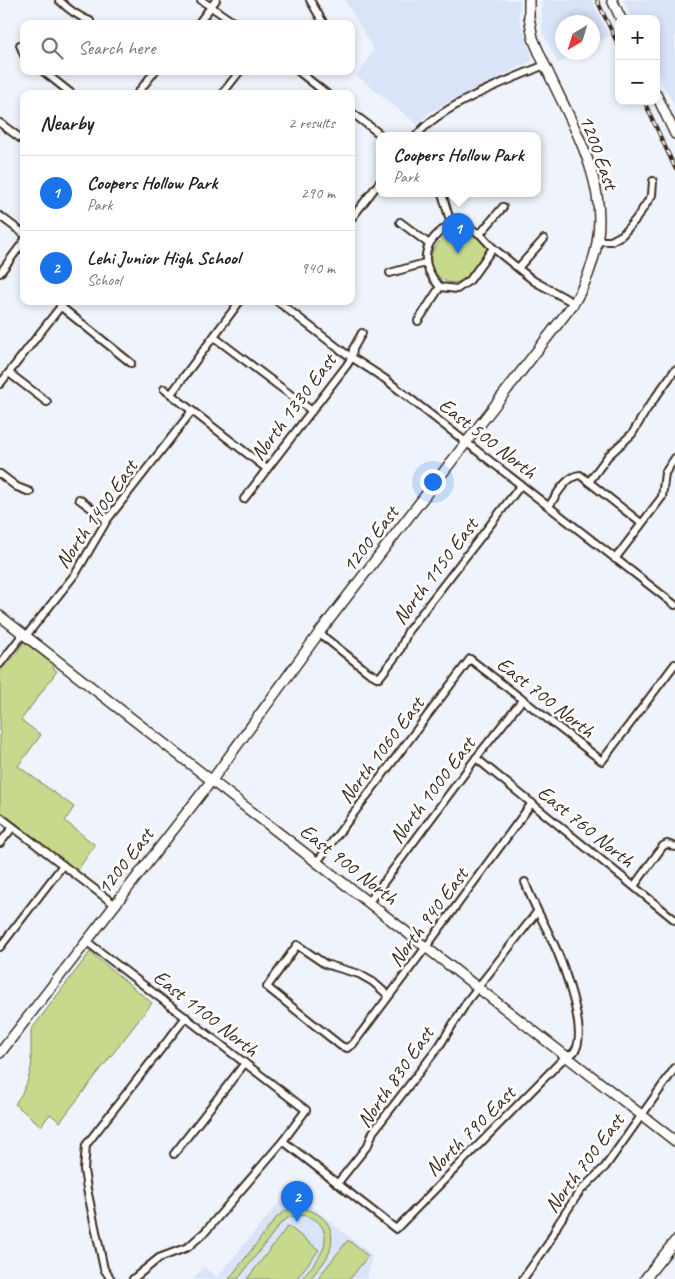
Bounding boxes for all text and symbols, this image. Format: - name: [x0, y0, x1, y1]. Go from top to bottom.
- north arrow: [555, 15, 600, 60]
- map controls: [615, 15, 660, 105]
- button: +: [615, 15, 660, 60]
- search box: [20, 20, 355, 75]
- icon: search: [38, 34, 66, 62]
- text: Search here: [78, 36, 155, 60]
- button: −: [615, 60, 660, 105]
- text: Nearby: [40, 110, 93, 136]
- street label: 1200 East: [574, 111, 625, 195]
- text: 2 results: [288, 113, 335, 133]
- popup: [376, 132, 541, 197]
- text: Coopers Hollow Park: [393, 143, 524, 167]
- text: Park: [393, 167, 419, 187]
- text: Coopers Hollow Park: [87, 171, 217, 195]
- text: 1: [52, 183, 60, 203]
- text: 290 m: [301, 183, 335, 203]
- text: Park: [87, 195, 112, 215]
- pin: 1: [442, 213, 474, 254]
- text: Lehi Junior High School: [87, 246, 240, 270]
- text: 2: [52, 258, 60, 278]
- text: 940 m: [301, 258, 335, 278]
- text: School: [87, 270, 121, 290]
- street label: North 1330 East: [245, 347, 343, 465]
- street label: East 500 North: [434, 392, 542, 485]
- street label: North 1400 East: [49, 453, 144, 573]
- your location: [420, 469, 446, 495]
- street label: 1200 East: [336, 499, 405, 577]
- street label: North 1150 East: [387, 511, 485, 629]
- street label: East 700 North: [492, 651, 600, 744]
- street label: North 1060 East: [333, 690, 431, 808]
- street label: North 1000 East: [384, 730, 482, 848]
- street label: East 760 North: [532, 779, 640, 873]
- street label: East 900 North: [295, 818, 403, 911]
- street label: 1200 East: [91, 821, 160, 899]
- street label: North 940 East: [382, 861, 475, 972]
- street label: East 1100 North: [148, 964, 264, 1062]
- street label: North 830 East: [351, 1020, 440, 1132]
- street label: North 790 East: [419, 1079, 522, 1182]
- street label: North 700 East: [538, 1107, 631, 1218]
- pin: 2: [281, 1181, 313, 1222]

